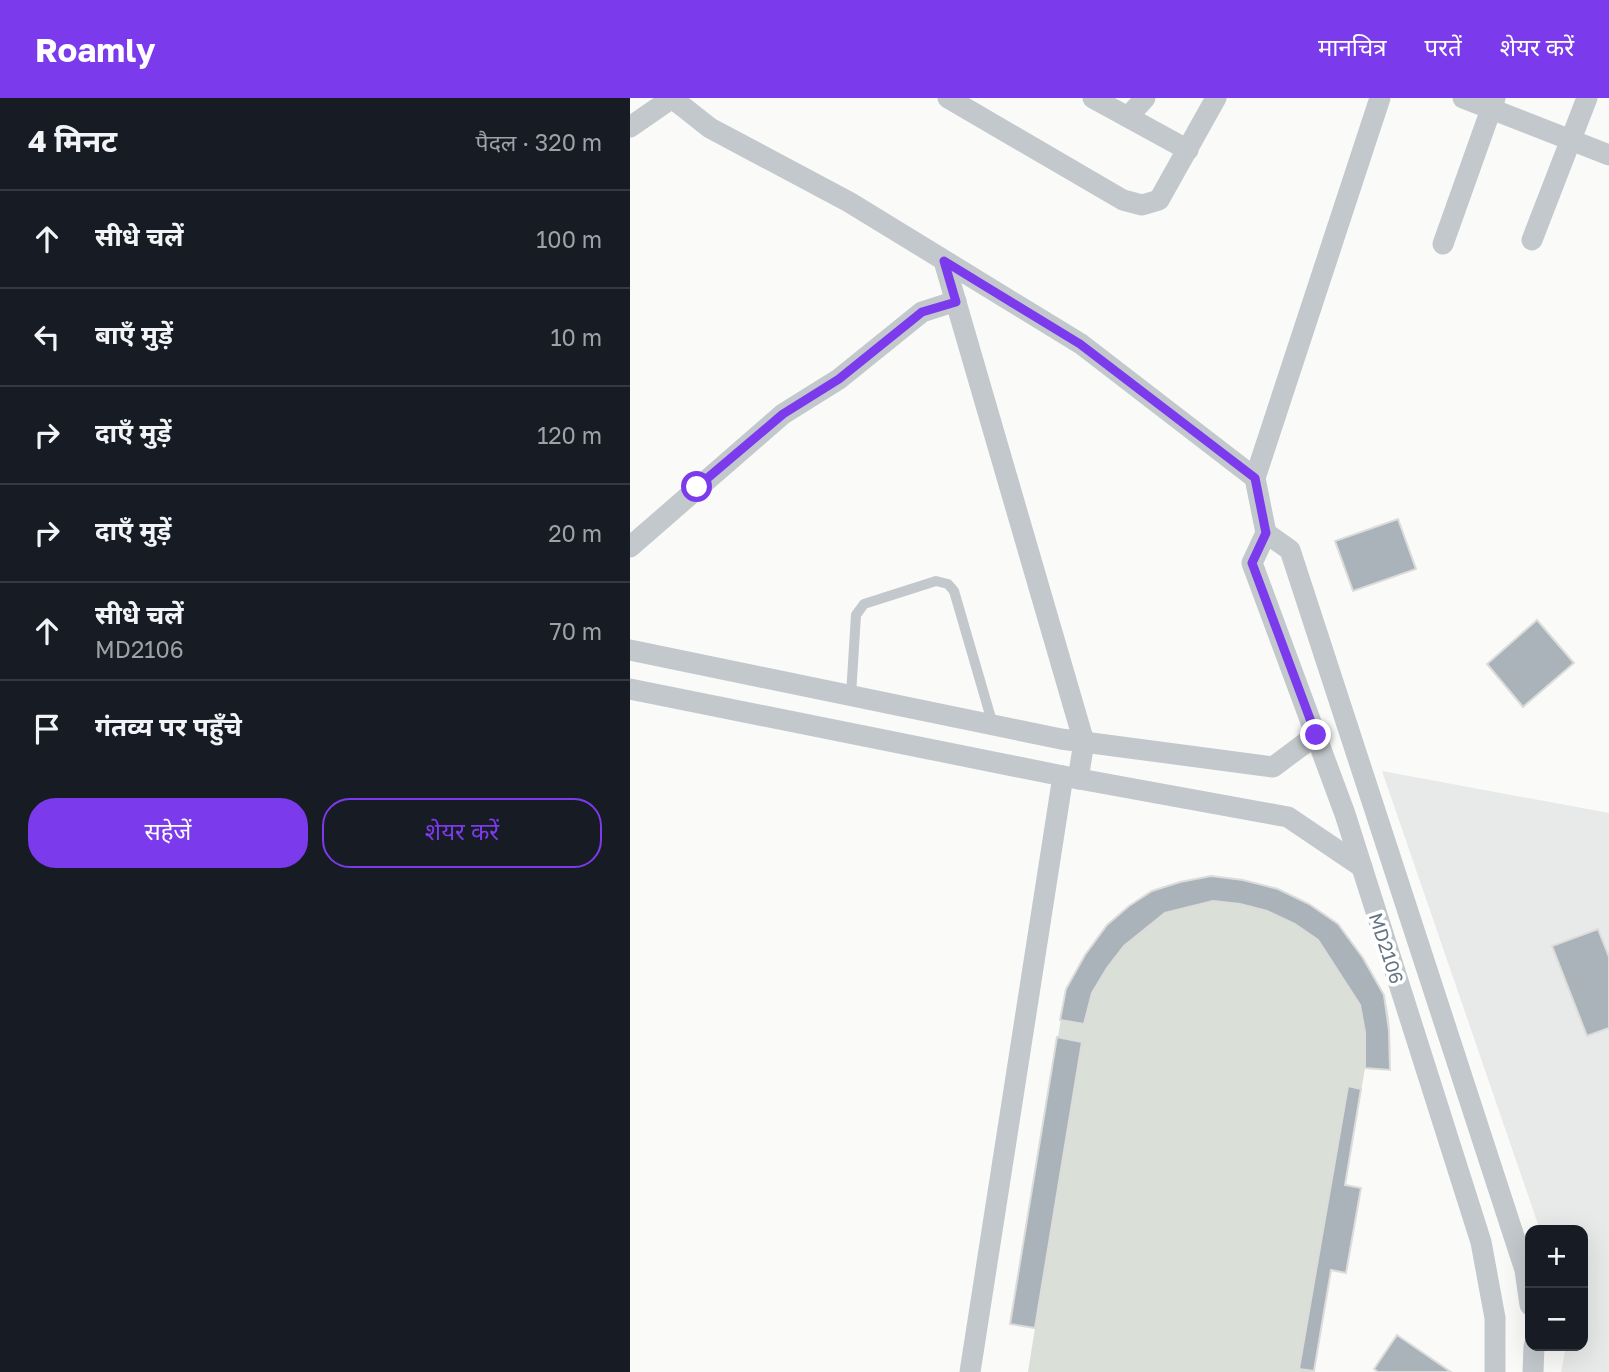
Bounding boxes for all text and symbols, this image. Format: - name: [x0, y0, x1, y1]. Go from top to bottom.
- text: Roamly: [35, 30, 155, 69]
- text: मानचित्र: [1318, 32, 1387, 61]
- text: परतें: [1425, 32, 1462, 61]
- text: शेयर करें: [1500, 32, 1574, 61]
- text: 4 मिनट: [28, 123, 117, 159]
- text: पैदल · 320 m: [476, 128, 602, 156]
- icon: ahead: [28, 220, 66, 258]
- text: सीधे चलें: [95, 221, 183, 252]
- text: 100 m: [536, 225, 602, 253]
- icon: left: [28, 318, 66, 356]
- text: बाएँ मुड़ें: [95, 319, 173, 350]
- text: 10 m: [550, 323, 602, 351]
- icon: right: [28, 416, 66, 454]
- text: दाएँ मुड़ें: [95, 417, 171, 448]
- text: 120 m: [537, 421, 602, 449]
- route start: [681, 471, 712, 502]
- icon: right: [28, 514, 66, 552]
- text: दाएँ मुड़ें: [95, 515, 171, 546]
- text: 20 m: [548, 519, 602, 547]
- text: सीधे चलें: [95, 599, 183, 630]
- icon: ahead: [28, 612, 66, 650]
- text: 70 m: [549, 617, 602, 645]
- text: MD2106: [95, 635, 184, 663]
- icon: arrive: [28, 710, 66, 748]
- text: गंतव्य पर पहुँचे: [95, 711, 242, 742]
- route end: [1300, 719, 1331, 750]
- button: सहेजें: [28, 798, 308, 868]
- button: शेयर करें: [322, 798, 602, 868]
- street label: MD2106: [1365, 910, 1409, 986]
- map controls: [1525, 1225, 1588, 1351]
- button: +: [1525, 1225, 1588, 1288]
- button: −: [1525, 1288, 1588, 1351]

